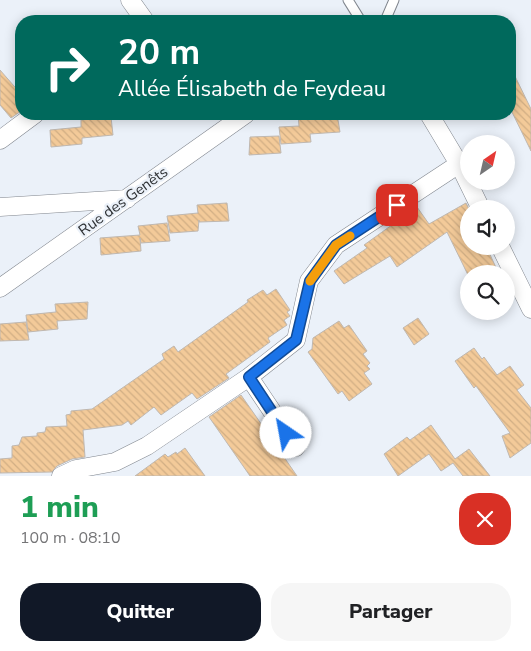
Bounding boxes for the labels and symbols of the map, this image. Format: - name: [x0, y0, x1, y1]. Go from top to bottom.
- north arrow: [460, 135, 515, 190]
- street label: Rue des Genêts: [74, 162, 172, 240]
- pin: [376, 184, 418, 226]
- position arrow: [259, 406, 311, 458]

